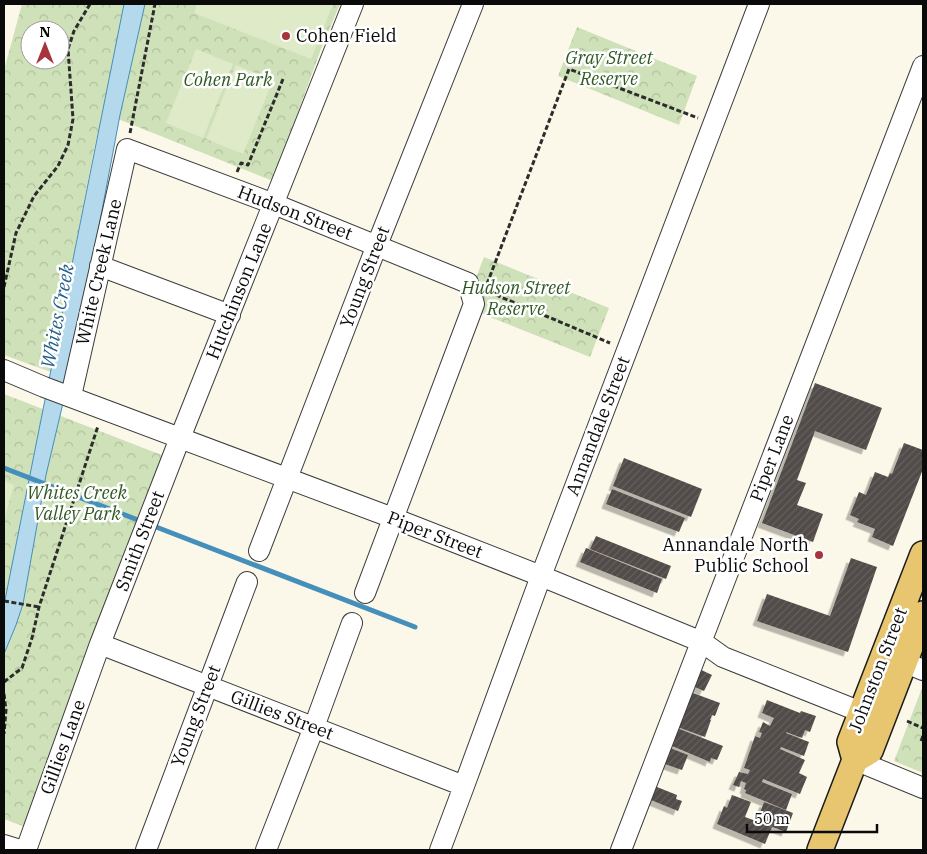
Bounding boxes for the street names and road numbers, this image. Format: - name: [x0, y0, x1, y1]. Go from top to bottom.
- street label: Hudson Street: [234, 180, 356, 245]
- street label: White Creek Lane: [70, 196, 127, 347]
- street label: Hutchinson Lane: [201, 219, 276, 363]
- street label: Young Street: [335, 223, 395, 331]
- street label: Annandale Street: [560, 353, 635, 499]
- street label: Piper Lane: [744, 411, 799, 505]
- street label: Smith Street: [110, 487, 169, 594]
- street label: Piper Street: [384, 506, 486, 563]
- street label: Johnston Street: [843, 604, 912, 736]
- street label: Young Street: [166, 662, 226, 770]
- street label: Gillies Street: [228, 684, 337, 745]
- street label: Gillies Lane: [35, 696, 90, 797]

